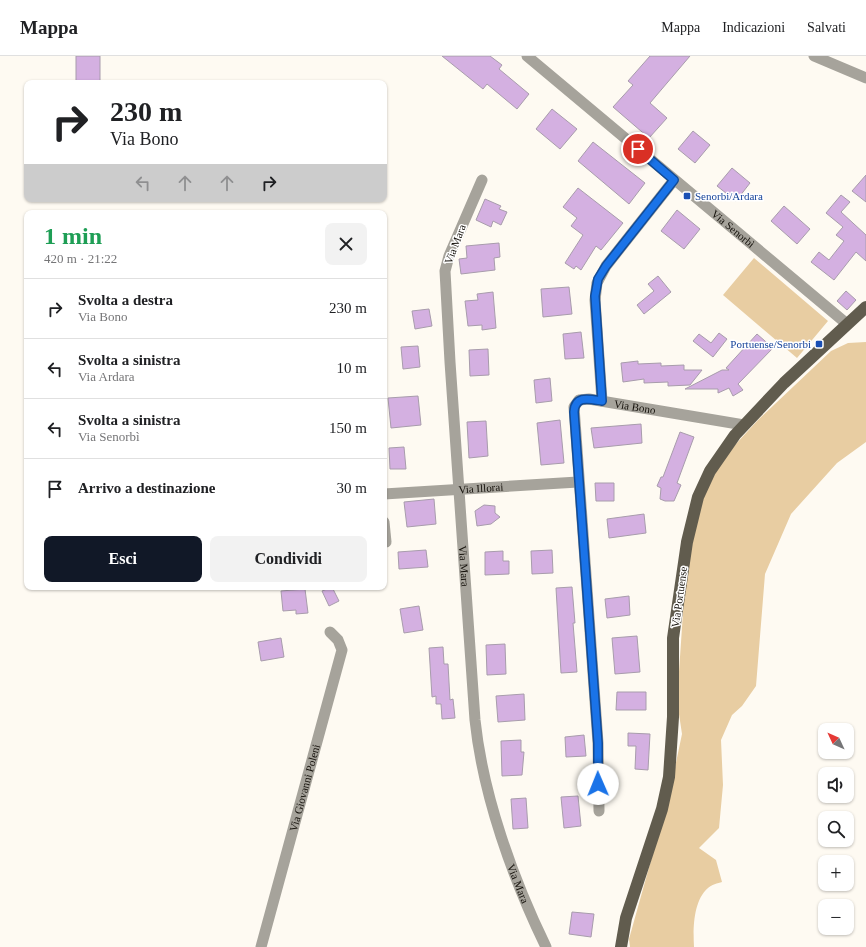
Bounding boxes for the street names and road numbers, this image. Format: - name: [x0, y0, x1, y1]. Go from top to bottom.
- street label: Via Senorbì: [709, 207, 757, 250]
- street label: Via Mara: [442, 223, 468, 265]
- street label: Via Bono: [613, 397, 657, 416]
- street label: Via Illorai: [458, 481, 504, 495]
- street label: Via Mara: [457, 545, 472, 587]
- street label: Via Portuense: [669, 566, 689, 628]
- street label: Via Giovanni Poleni: [287, 743, 322, 833]
- street label: Via Mara: [505, 862, 531, 905]

